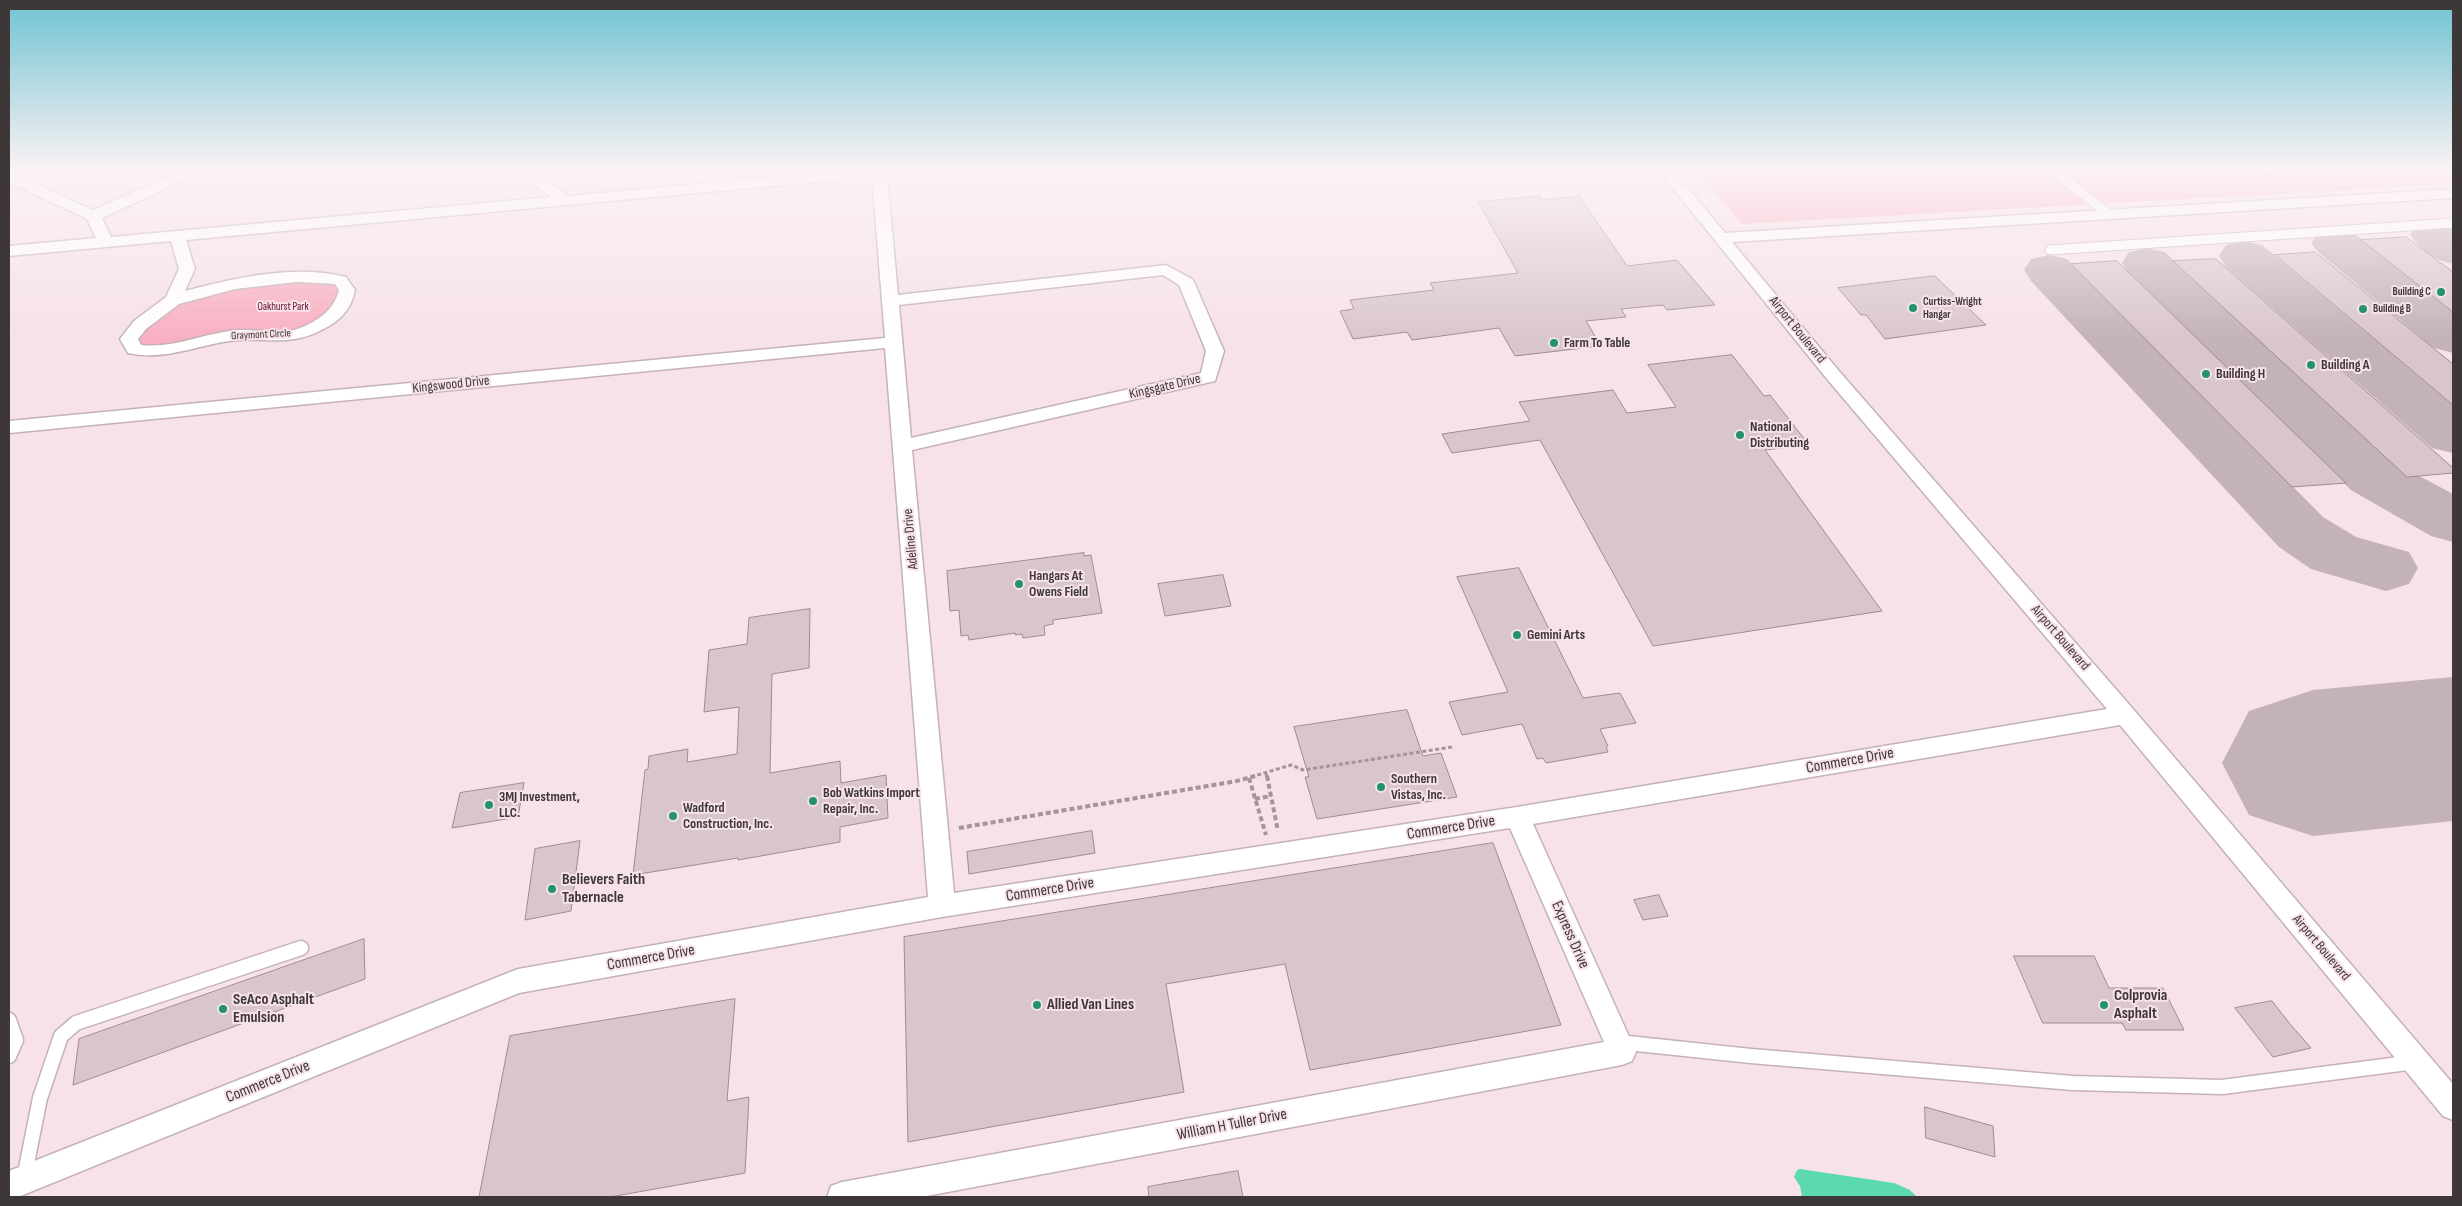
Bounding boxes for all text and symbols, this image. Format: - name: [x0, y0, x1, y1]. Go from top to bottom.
- place label: Building C: [2393, 285, 2431, 299]
- marker: Building C: [2435, 286, 2447, 298]
- street label: Airport Boulevard: [1765, 293, 1829, 367]
- place label: Curtiss-Wright Hangar: [1923, 295, 1982, 321]
- park label: Oakhurst Park: [257, 300, 309, 314]
- marker: Curtiss-Wright Hangar: [1907, 302, 1919, 314]
- place label: Building B: [2373, 302, 2411, 316]
- marker: Building B: [2357, 303, 2369, 315]
- street label: Graymont Circle: [231, 327, 291, 343]
- place label: Farm To Table: [1564, 335, 1630, 351]
- marker: Farm To Table: [1548, 337, 1560, 349]
- place label: Building A: [2321, 357, 2369, 373]
- marker: Building A: [2305, 359, 2317, 371]
- place label: Building H: [2216, 366, 2265, 382]
- marker: Building H: [2200, 368, 2212, 380]
- street label: Kingsgate Drive: [1128, 371, 1202, 403]
- street label: Kingswood Drive: [412, 373, 490, 397]
- place label: National Distributing: [1750, 419, 1809, 452]
- marker: National Distributing: [1734, 429, 1746, 441]
- street label: Adeline Drive: [900, 508, 922, 570]
- place label: Hangars At Owens Field: [1029, 568, 1088, 600]
- marker: Hangars At Owens Field: [1013, 578, 1025, 590]
- street label: Airport Boulevard: [2027, 602, 2093, 674]
- place label: Gemini Arts: [1527, 627, 1585, 643]
- marker: Gemini Arts: [1511, 629, 1523, 641]
- street label: Commerce Drive: [1805, 744, 1895, 778]
- place label: Southern Vistas, Inc.: [1391, 771, 1446, 804]
- marker: Southern Vistas, Inc.: [1375, 781, 1387, 793]
- place label: Bob Watkins Import Repair, Inc.: [823, 785, 920, 818]
- place label: 3MJ Investment, LLC.: [499, 789, 580, 822]
- marker: Bob Watkins Import Repair, Inc.: [807, 795, 819, 807]
- marker: 3MJ Investment, LLC.: [483, 799, 495, 811]
- place label: Wadford Construction, Inc.: [683, 800, 773, 832]
- marker: Wadford Construction, Inc.: [667, 810, 679, 822]
- street label: Commerce Drive: [1406, 812, 1496, 844]
- place label: Believers Faith Tabernacle: [562, 870, 645, 908]
- street label: Commerce Drive: [1005, 874, 1095, 906]
- marker: Believers Faith Tabernacle: [546, 883, 558, 895]
- street label: Express Drive: [1547, 898, 1593, 972]
- street label: Airport Boulevard: [2288, 912, 2354, 984]
- street label: Commerce Drive: [606, 941, 696, 975]
- place label: Colprovia Asphalt: [2114, 986, 2167, 1024]
- place label: SeAco Asphalt Emulsion: [233, 990, 314, 1028]
- place label: Allied Van Lines: [1047, 995, 1134, 1015]
- marker: Allied Van Lines: [1031, 999, 1043, 1011]
- marker: Colprovia Asphalt: [2098, 999, 2110, 1011]
- marker: SeAco Asphalt Emulsion: [217, 1003, 229, 1015]
- street label: Commerce Drive: [223, 1056, 313, 1108]
- street label: William H Tuller Drive: [1175, 1105, 1289, 1145]

